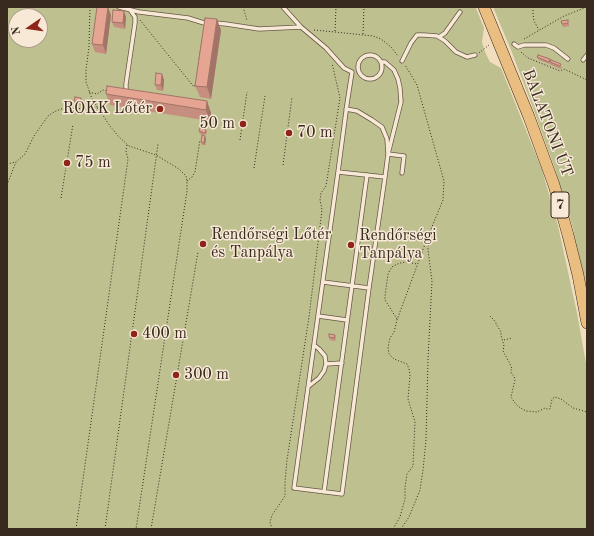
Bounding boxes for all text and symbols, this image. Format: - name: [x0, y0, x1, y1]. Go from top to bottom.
- north arrow: [8, 8, 48, 48]
- text: N: [10, 25, 23, 36]
- street label: BALATONI ÚT: [518, 66, 576, 180]
- place label: ROKK Lőtér: [62, 99, 152, 119]
- marker: ROKK Lőtér: [155, 104, 165, 114]
- place label: 50 m: [199, 114, 235, 134]
- marker: 50 m: [238, 119, 248, 129]
- place label: 70 m: [297, 123, 333, 143]
- marker: 70 m: [284, 128, 294, 138]
- place label: 75 m: [75, 153, 111, 173]
- marker: 75 m: [62, 158, 72, 168]
- road number: 7: [551, 192, 569, 218]
- place label: Rendőrségi Lőtér és Tanpálya: [211, 225, 331, 263]
- place label: Rendőrségi Tanpálya: [359, 226, 437, 264]
- marker: Rendőrségi Lőtér és Tanpálya: [198, 239, 208, 249]
- marker: Rendőrségi Tanpálya: [346, 240, 356, 250]
- place label: 400 m: [142, 324, 187, 344]
- marker: 400 m: [129, 329, 139, 339]
- place label: 300 m: [184, 365, 229, 385]
- marker: 300 m: [171, 370, 181, 380]

